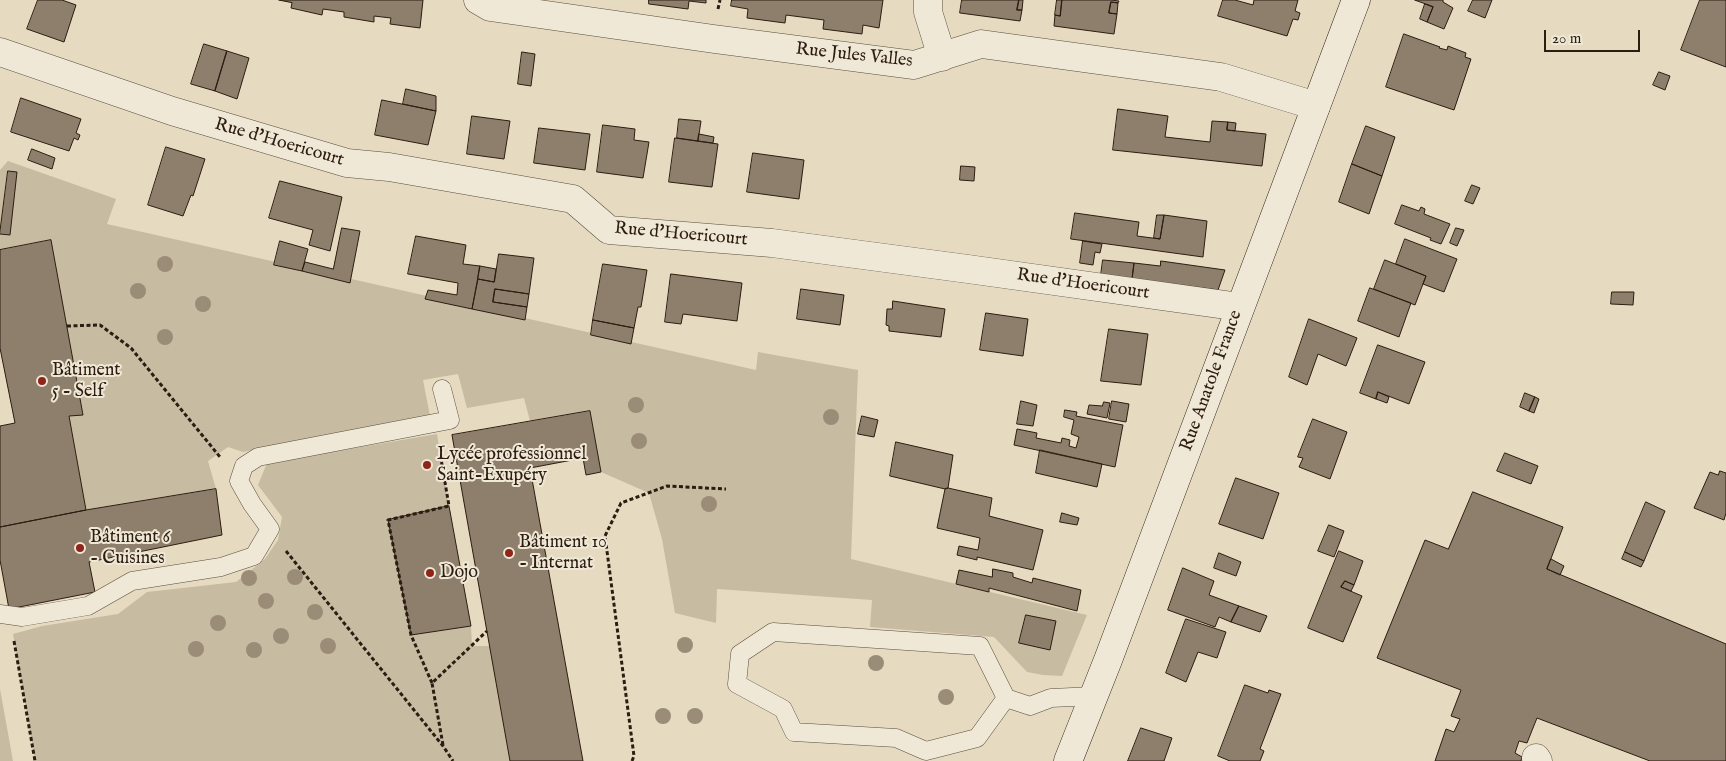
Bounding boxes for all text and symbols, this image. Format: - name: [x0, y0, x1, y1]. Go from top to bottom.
- scale bar: [1546, 20, 1642, 52]
- text: 20 m: [1552, 29, 1581, 48]
- street label: Rue Jules Valles: [794, 39, 914, 73]
- street label: Rue d'Hoericourt: [212, 114, 346, 172]
- street label: Rue d'Hoericourt: [614, 218, 748, 252]
- street label: Rue d'Hoericourt: [1015, 265, 1151, 305]
- street label: Rue Anatole France: [1176, 307, 1248, 455]
- place label: Bâtiment 5 - Self: [52, 360, 121, 402]
- marker: Bâtiment 5 - Self: [36, 375, 48, 387]
- place label: Lycée professionnel Saint-Exupéry: [437, 444, 586, 486]
- marker: Lycée professionnel Saint-Exupéry: [421, 459, 433, 471]
- place label: Bâtiment 6 - Cuisines: [90, 527, 170, 570]
- place label: Bâtiment 10 - Internat: [519, 532, 607, 574]
- marker: Bâtiment 6 - Cuisines: [74, 542, 86, 554]
- marker: Bâtiment 10 - Internat: [503, 547, 515, 559]
- place label: Dojo: [440, 562, 478, 584]
- marker: Dojo: [424, 567, 436, 579]

